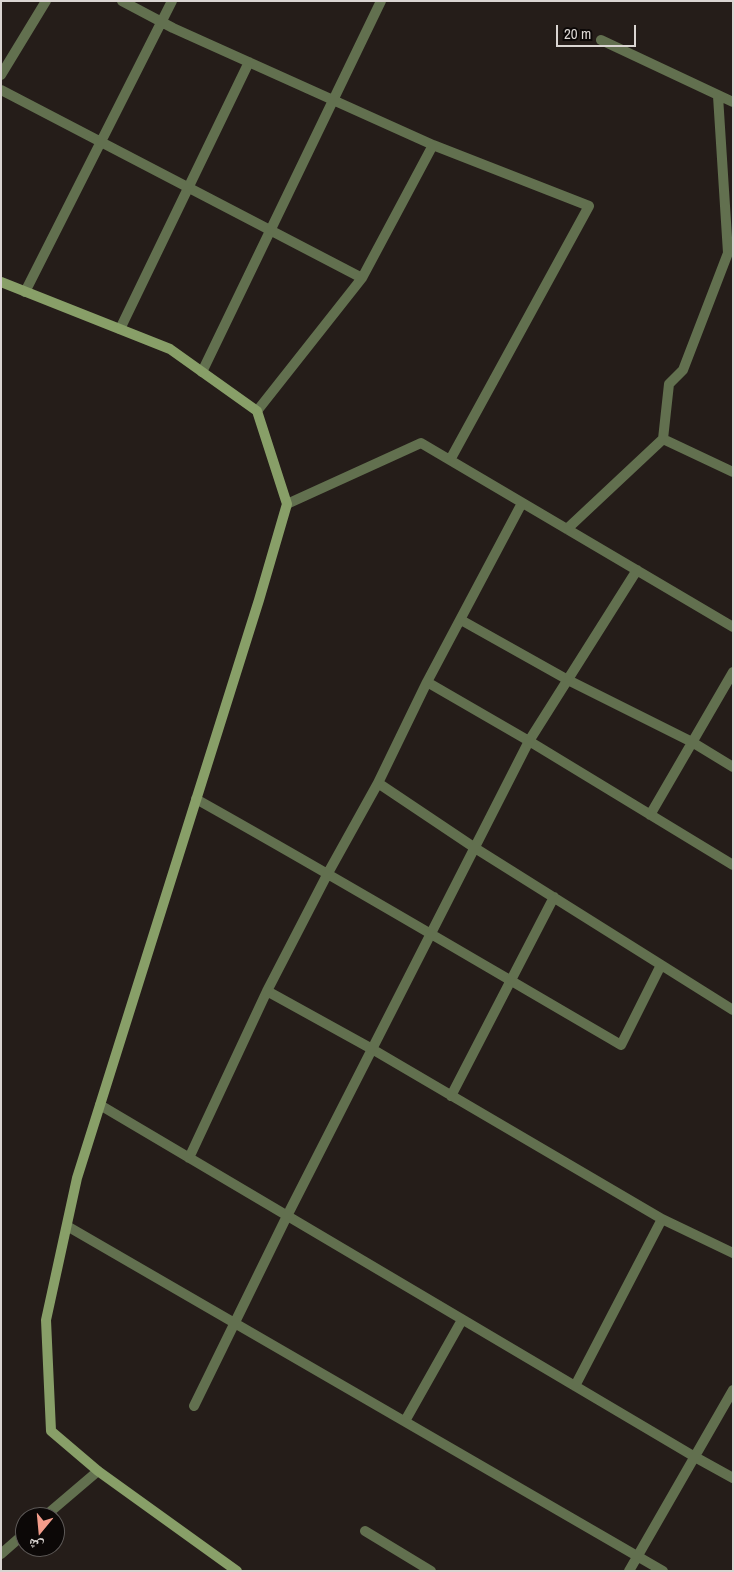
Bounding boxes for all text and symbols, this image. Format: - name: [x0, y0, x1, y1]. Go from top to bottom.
- scale bar: [559, 15, 639, 47]
- text: 20 m: [564, 23, 591, 44]
- north arrow: [15, 1507, 65, 1557]
- text: ش: [26, 1535, 46, 1556]

